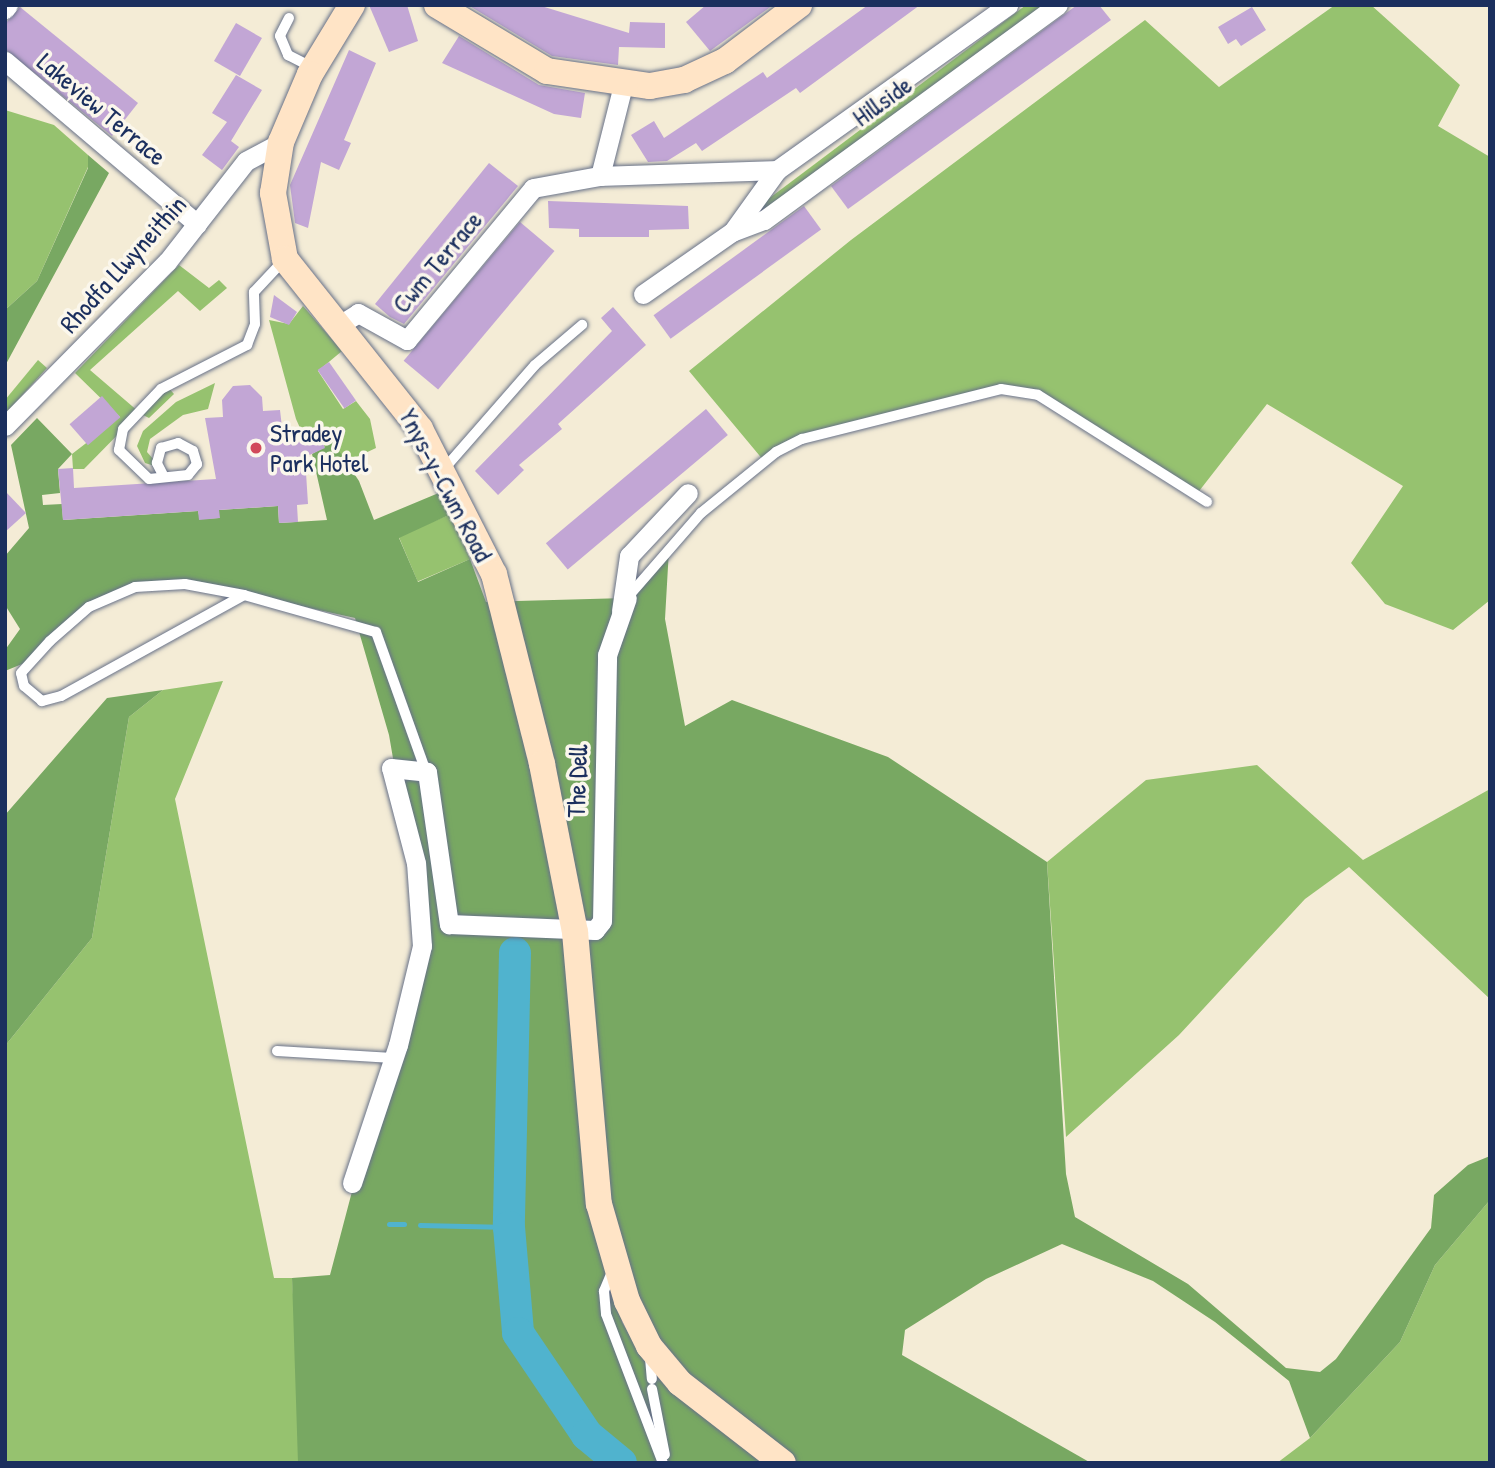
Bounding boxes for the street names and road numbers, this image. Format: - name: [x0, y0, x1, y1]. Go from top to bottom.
- street label: Lakeview Terrace: [31, 46, 173, 172]
- street label: Hillside: [846, 69, 918, 133]
- street label: Rhodfa Llwyneithin: [53, 189, 193, 339]
- street label: Cwm Terrace: [385, 205, 489, 319]
- street label: Ynys-y-Cwm Road: [393, 403, 499, 567]
- street label: The Dell: [560, 744, 594, 818]

